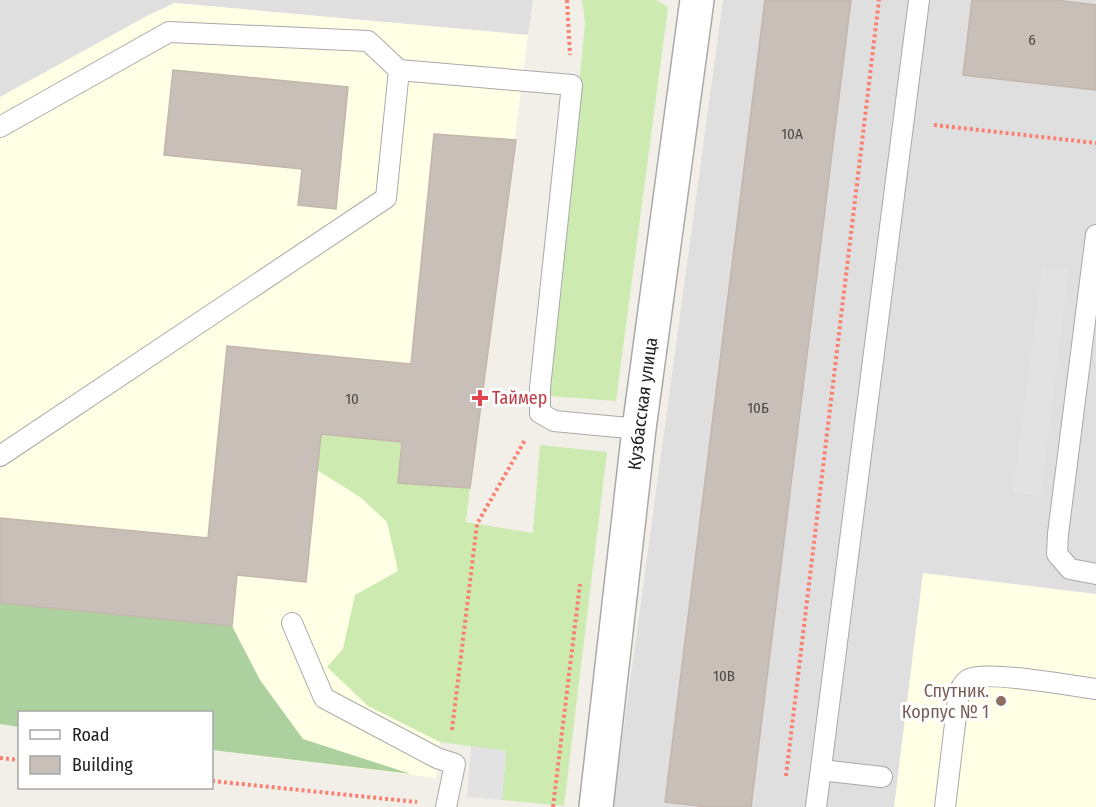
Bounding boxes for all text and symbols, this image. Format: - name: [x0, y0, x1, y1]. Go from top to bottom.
- house number: 6: [1028, 31, 1036, 49]
- house number: 10А: [781, 125, 803, 143]
- street label: Кузбасская улица: [623, 336, 662, 471]
- place label: Таймер: [492, 387, 547, 409]
- house number: 10: [345, 390, 359, 408]
- marker: Таймер: [473, 391, 487, 405]
- house number: 10Б: [747, 399, 769, 417]
- house number: 10В: [713, 667, 735, 685]
- place label: Спутник. Корпус № 1: [902, 680, 989, 723]
- marker: Спутник. Корпус № 1: [994, 694, 1008, 708]
- legend: [18, 711, 213, 789]
- text: Road: [72, 724, 109, 746]
- text: Building: [72, 754, 133, 776]

